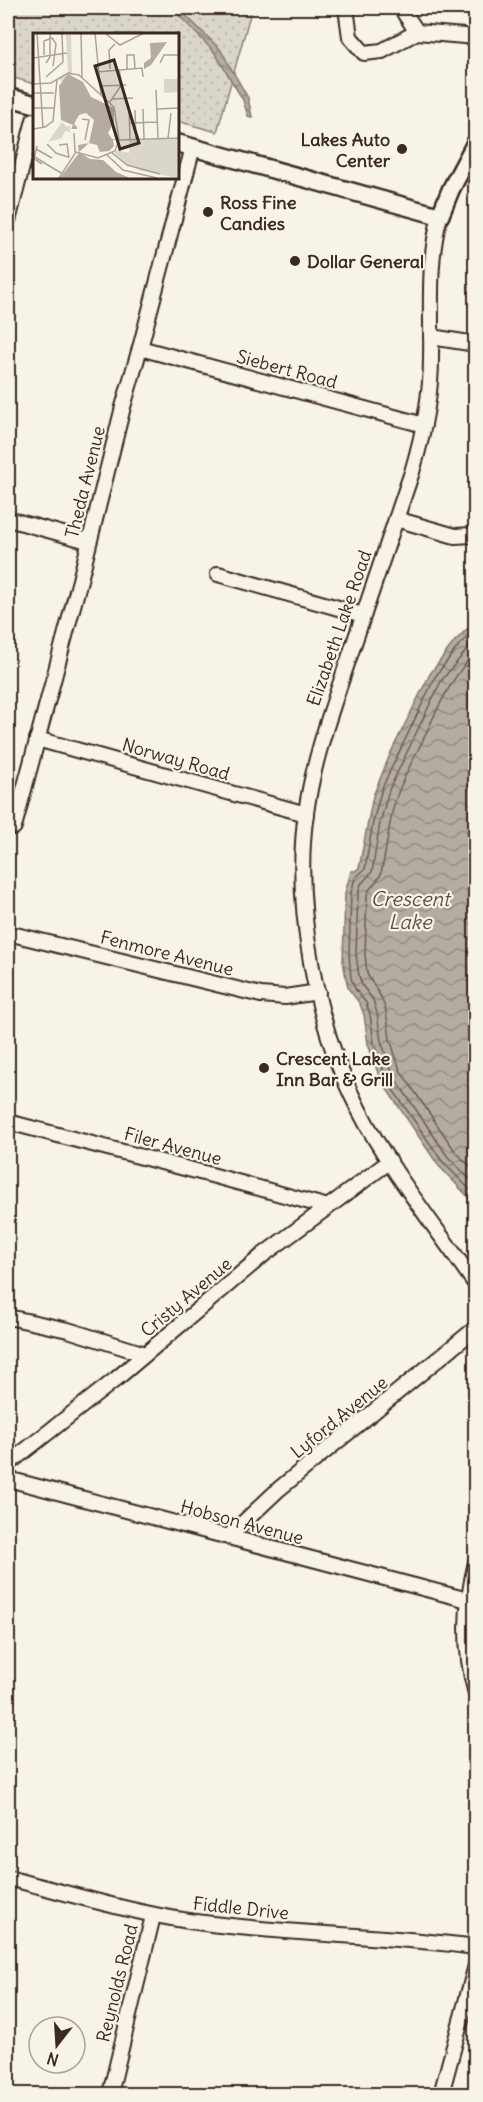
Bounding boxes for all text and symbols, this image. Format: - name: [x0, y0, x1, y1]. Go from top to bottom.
- inset map: [33, 33, 178, 178]
- place label: Lakes Auto Center: [301, 128, 391, 172]
- marker: Lakes Auto Center: [395, 142, 409, 156]
- place label: Ross Fine Candies: [220, 191, 297, 235]
- marker: Ross Fine Candies: [201, 205, 215, 219]
- place label: Dollar General: [307, 250, 424, 273]
- marker: Dollar General: [288, 254, 302, 268]
- street label: Siebert Road: [234, 345, 340, 394]
- street label: Theda Avenue: [60, 423, 110, 541]
- street label: Elizabeth Lake Road: [302, 547, 377, 709]
- street label: Norway Road: [120, 733, 233, 785]
- water label: Crescent Lake: [370, 886, 452, 934]
- street label: Fenmore Avenue: [98, 925, 236, 981]
- place label: Crescent Lake Inn Bar & Grill: [276, 1047, 393, 1091]
- marker: Crescent Lake Inn Bar & Grill: [257, 1061, 271, 1075]
- street label: Filer Avenue: [122, 1122, 224, 1170]
- street label: Cristy Avenue: [136, 1252, 236, 1342]
- street label: Lyford Avenue: [286, 1371, 392, 1463]
- street label: Hobson Avenue: [178, 1495, 306, 1549]
- street label: Fiddle Drive: [192, 1892, 290, 1924]
- street label: Reynolds Road: [91, 1921, 143, 2044]
- north arrow: [27, 2015, 87, 2075]
- text: N: [44, 2048, 61, 2071]

